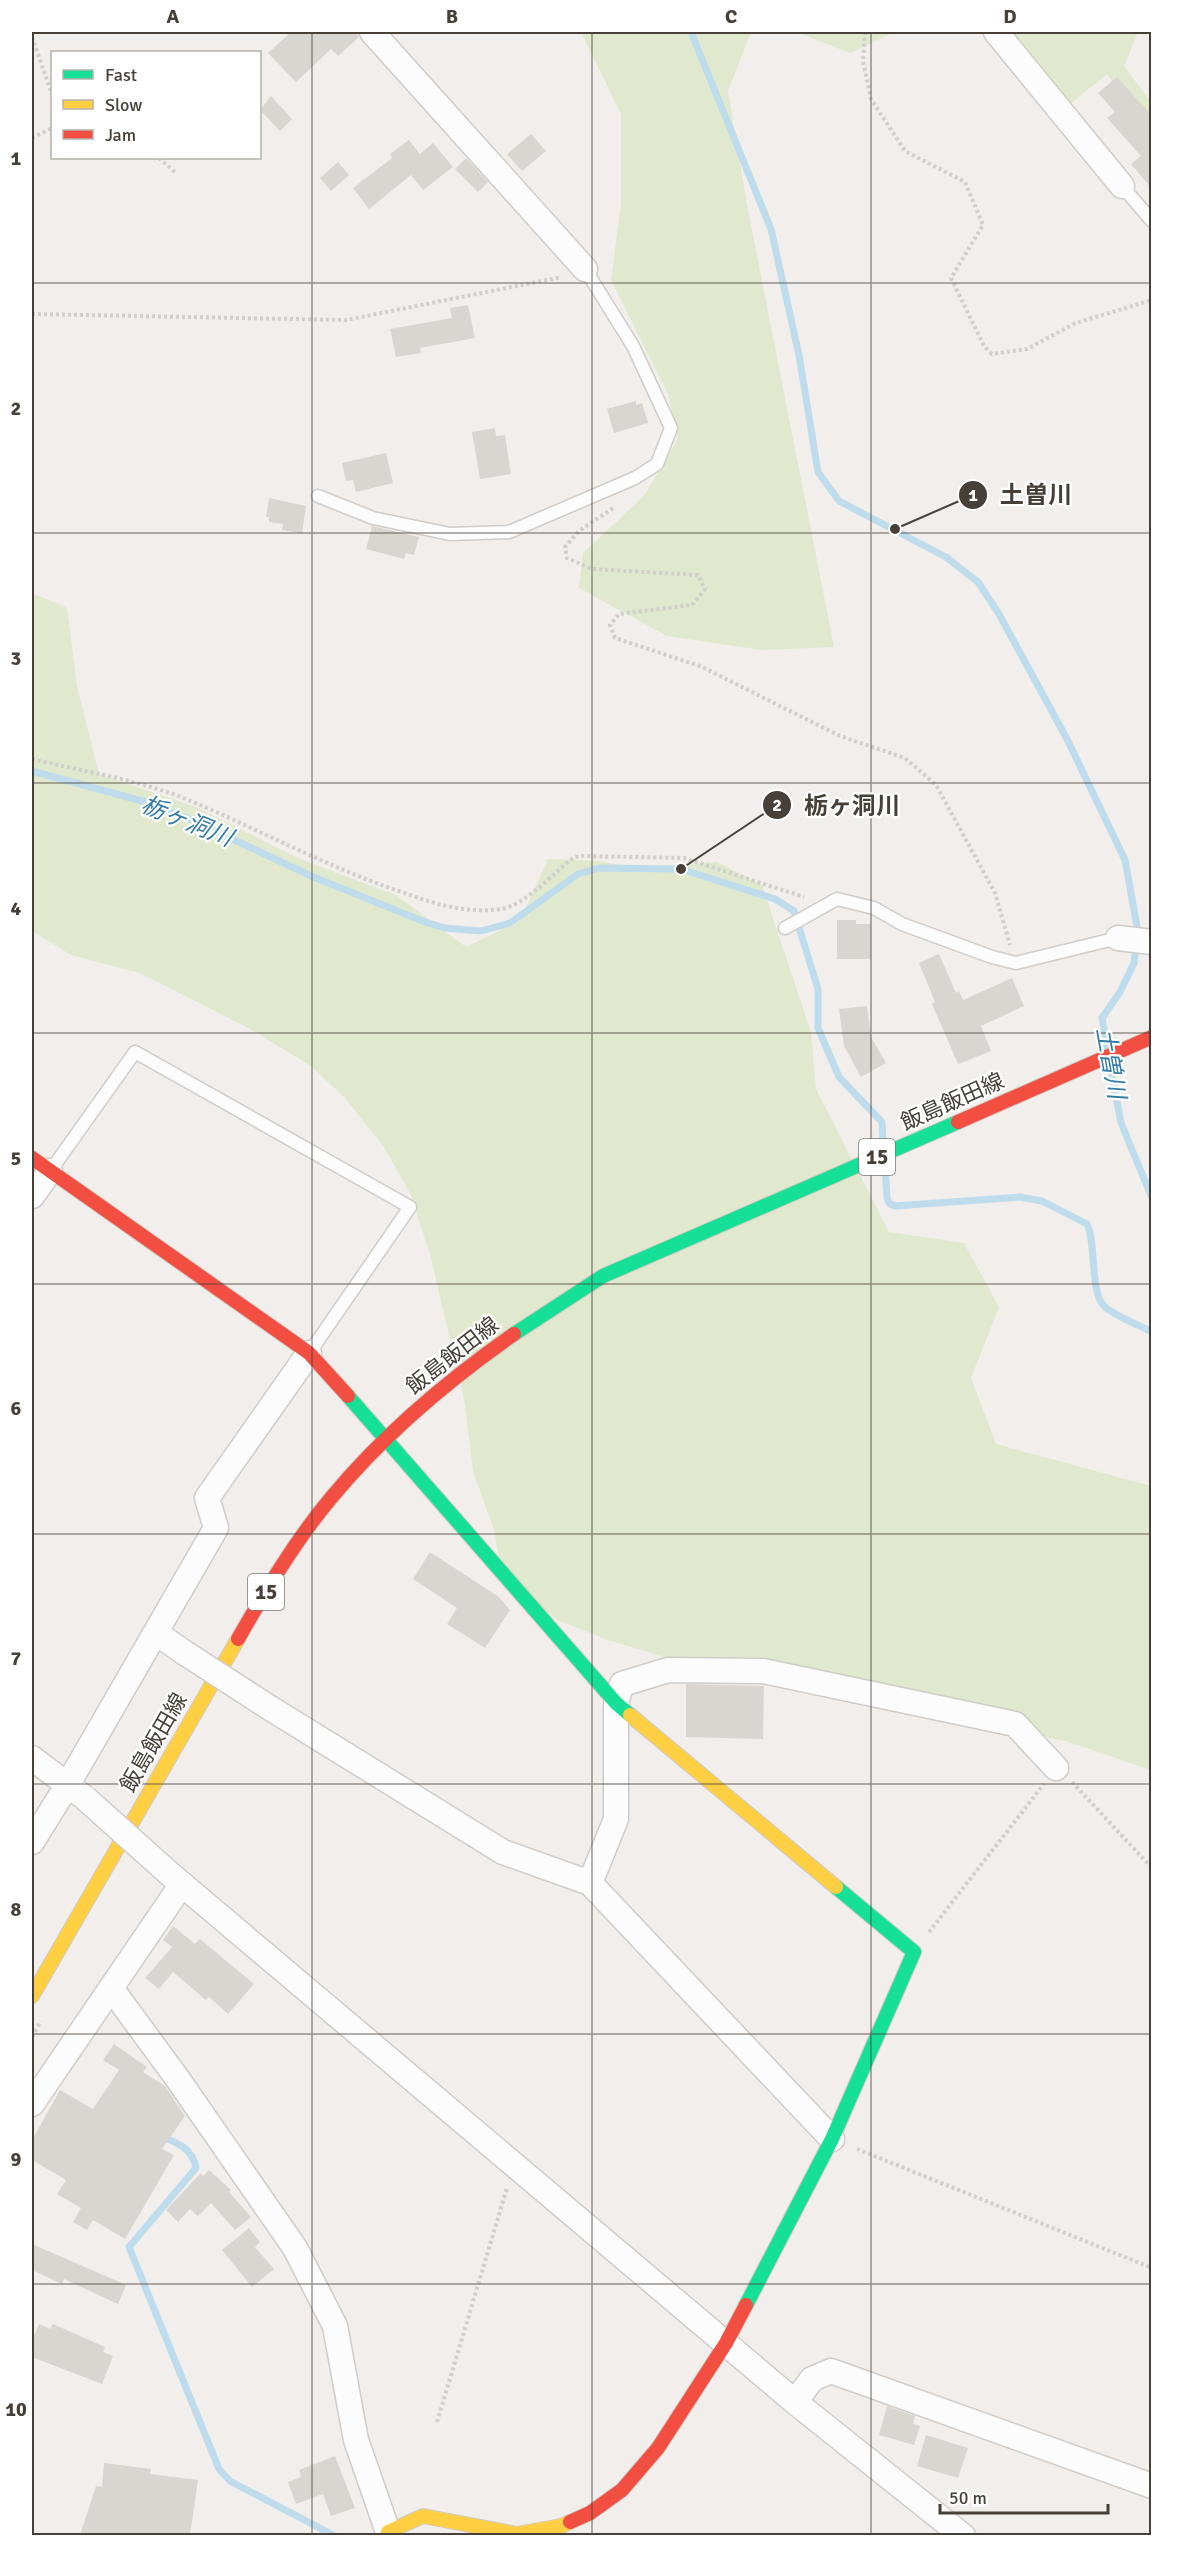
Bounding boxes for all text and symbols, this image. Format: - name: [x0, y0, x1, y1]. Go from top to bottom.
- text: A: [167, 4, 180, 29]
- text: B: [446, 4, 458, 29]
- text: C: [725, 4, 737, 29]
- text: D: [1003, 4, 1017, 29]
- legend: [51, 51, 261, 159]
- text: Fast: [105, 64, 137, 86]
- text: Slow: [105, 94, 142, 116]
- text: Jam: [105, 124, 136, 146]
- text: 1: [11, 146, 22, 171]
- text: 2: [11, 396, 21, 421]
- callout: 土曽川: [958, 474, 1084, 516]
- text: 土曽川: [1000, 480, 1072, 510]
- text: 1: [968, 484, 978, 506]
- text: 3: [11, 646, 21, 671]
- callout: 栃ヶ洞川: [762, 784, 912, 826]
- water label: 栃ヶ洞川: [137, 789, 240, 854]
- text: 栃ヶ洞川: [804, 791, 900, 821]
- text: 2: [772, 794, 782, 816]
- text: 4: [11, 896, 22, 921]
- water label: 土曽川: [1090, 1025, 1133, 1104]
- street label: 飯島飯田線: [896, 1067, 1008, 1136]
- road number: 15: [859, 1139, 895, 1175]
- text: 5: [11, 1146, 21, 1171]
- street label: 飯島飯田線: [401, 1311, 504, 1400]
- text: 6: [11, 1396, 22, 1421]
- road number: 15: [248, 1574, 284, 1610]
- text: 7: [11, 1646, 22, 1671]
- street label: 飯島飯田線: [114, 1688, 193, 1797]
- text: 8: [11, 1897, 22, 1922]
- text: 9: [11, 2147, 22, 2172]
- text: 10: [5, 2397, 27, 2422]
- scale bar: [940, 2477, 1108, 2515]
- text: 50 m: [949, 2487, 987, 2509]

